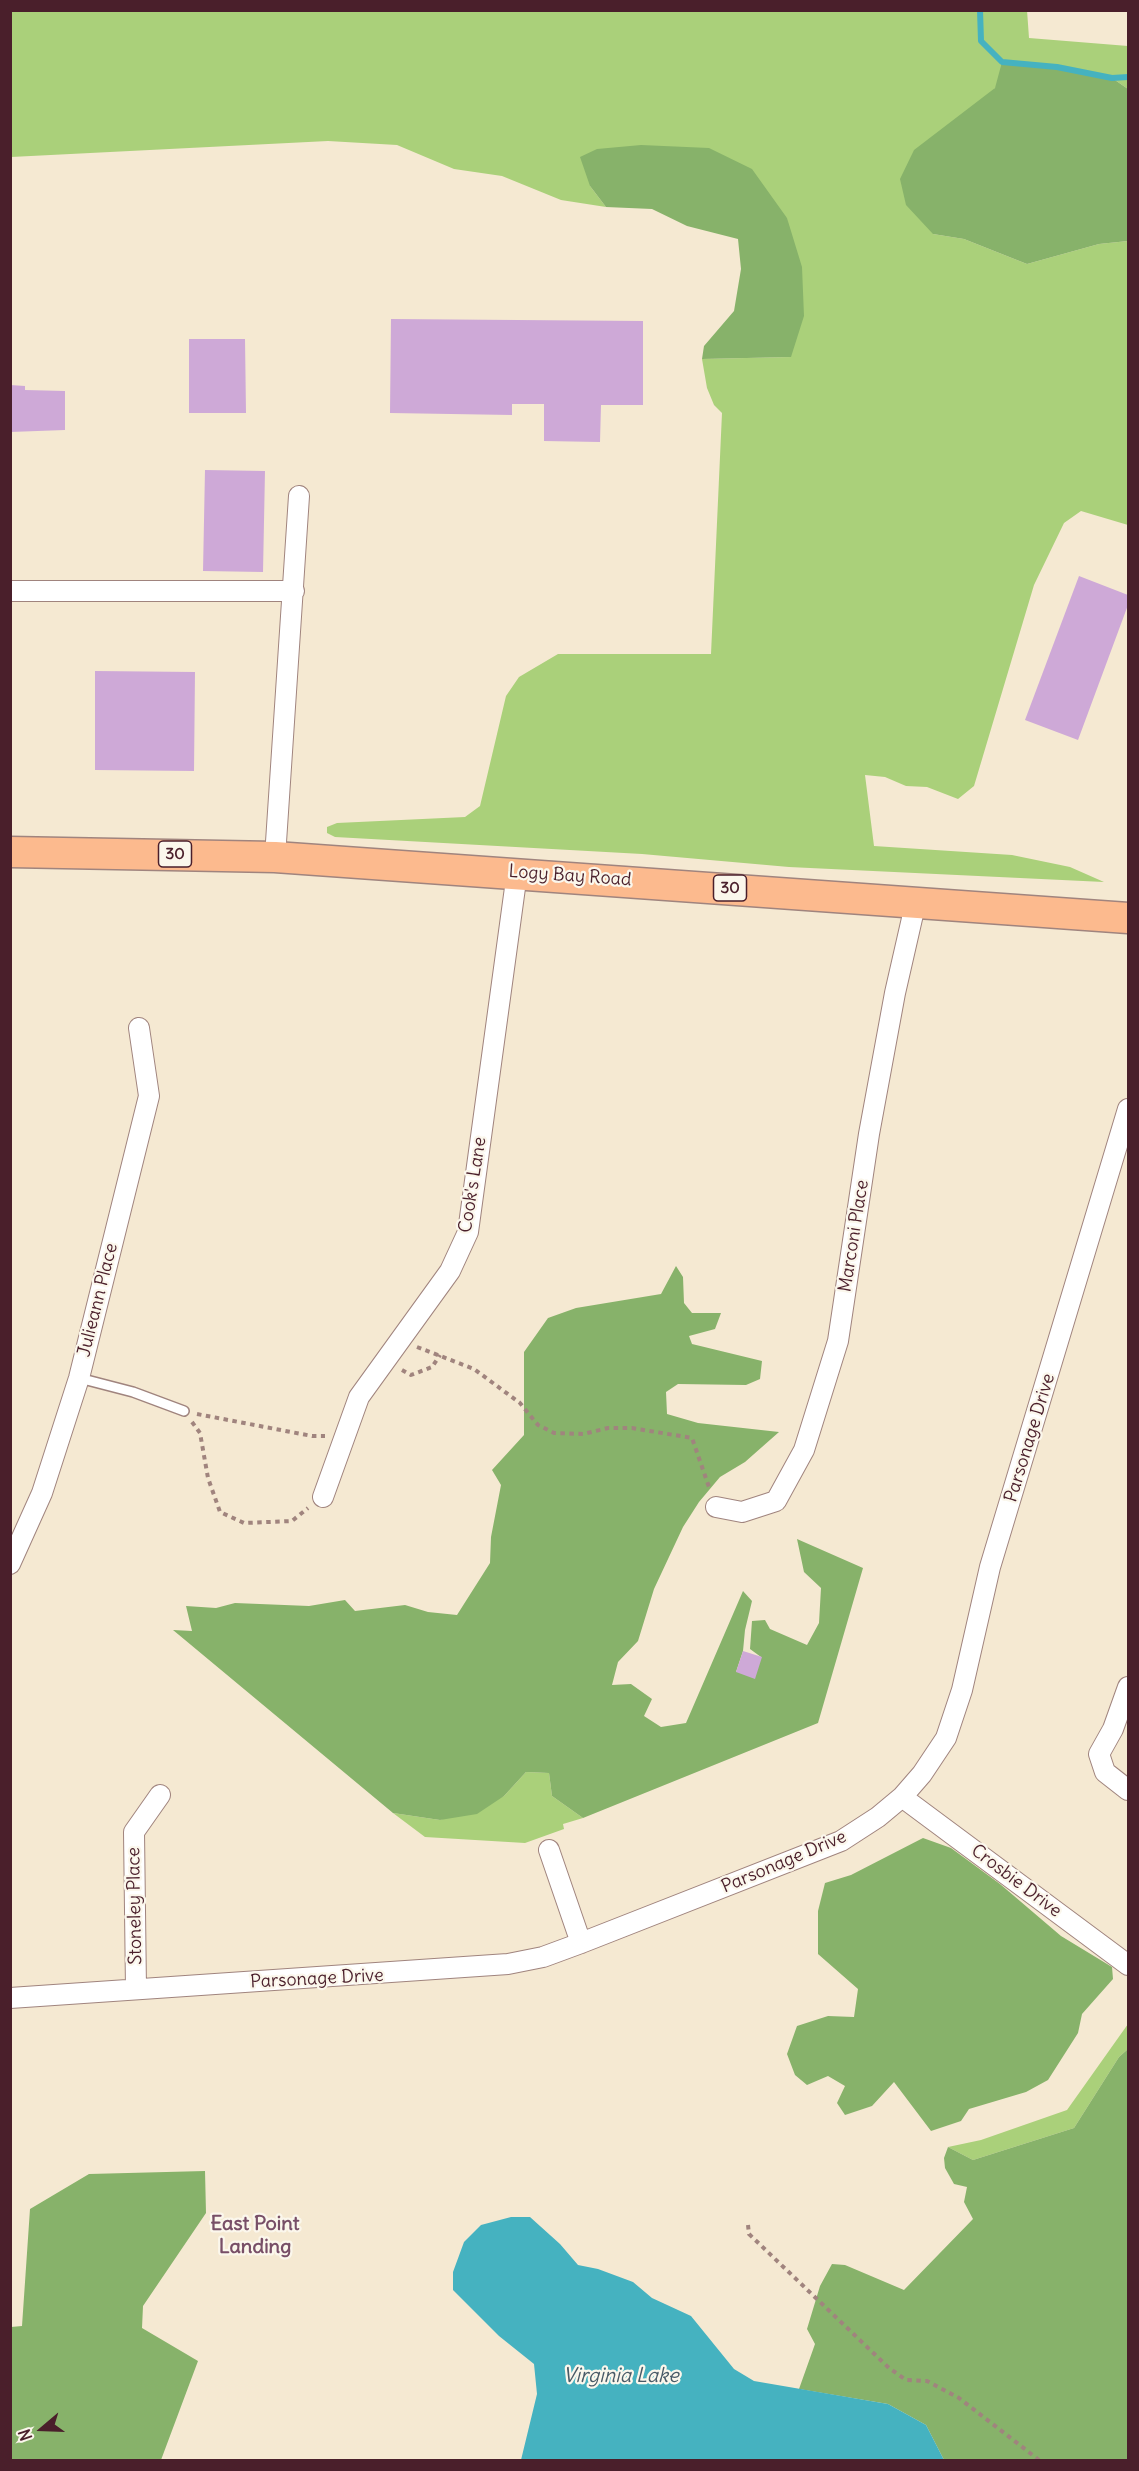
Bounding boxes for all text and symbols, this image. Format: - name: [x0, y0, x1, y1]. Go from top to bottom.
- road number: 30: [158, 841, 192, 867]
- street label: Logy Bay Road: [508, 861, 632, 891]
- road number: 30: [714, 875, 746, 901]
- street label: Cook's Lane: [455, 1136, 491, 1234]
- street label: Marconi Place: [834, 1178, 874, 1294]
- street label: Julieann Place: [73, 1241, 123, 1359]
- street label: Parsonage Drive: [1000, 1371, 1060, 1505]
- street label: Parsonage Drive: [718, 1826, 850, 1898]
- street label: Crosbie Drive: [966, 1840, 1066, 1922]
- street label: Stoneley Place: [123, 1847, 147, 1965]
- street label: Parsonage Drive: [250, 1965, 384, 1993]
- district label: East Point Landing: [211, 2212, 299, 2259]
- water label: Virginia Lake: [563, 2364, 679, 2388]
- north arrow: [12, 2399, 72, 2459]
- text: N: [14, 2426, 36, 2443]

